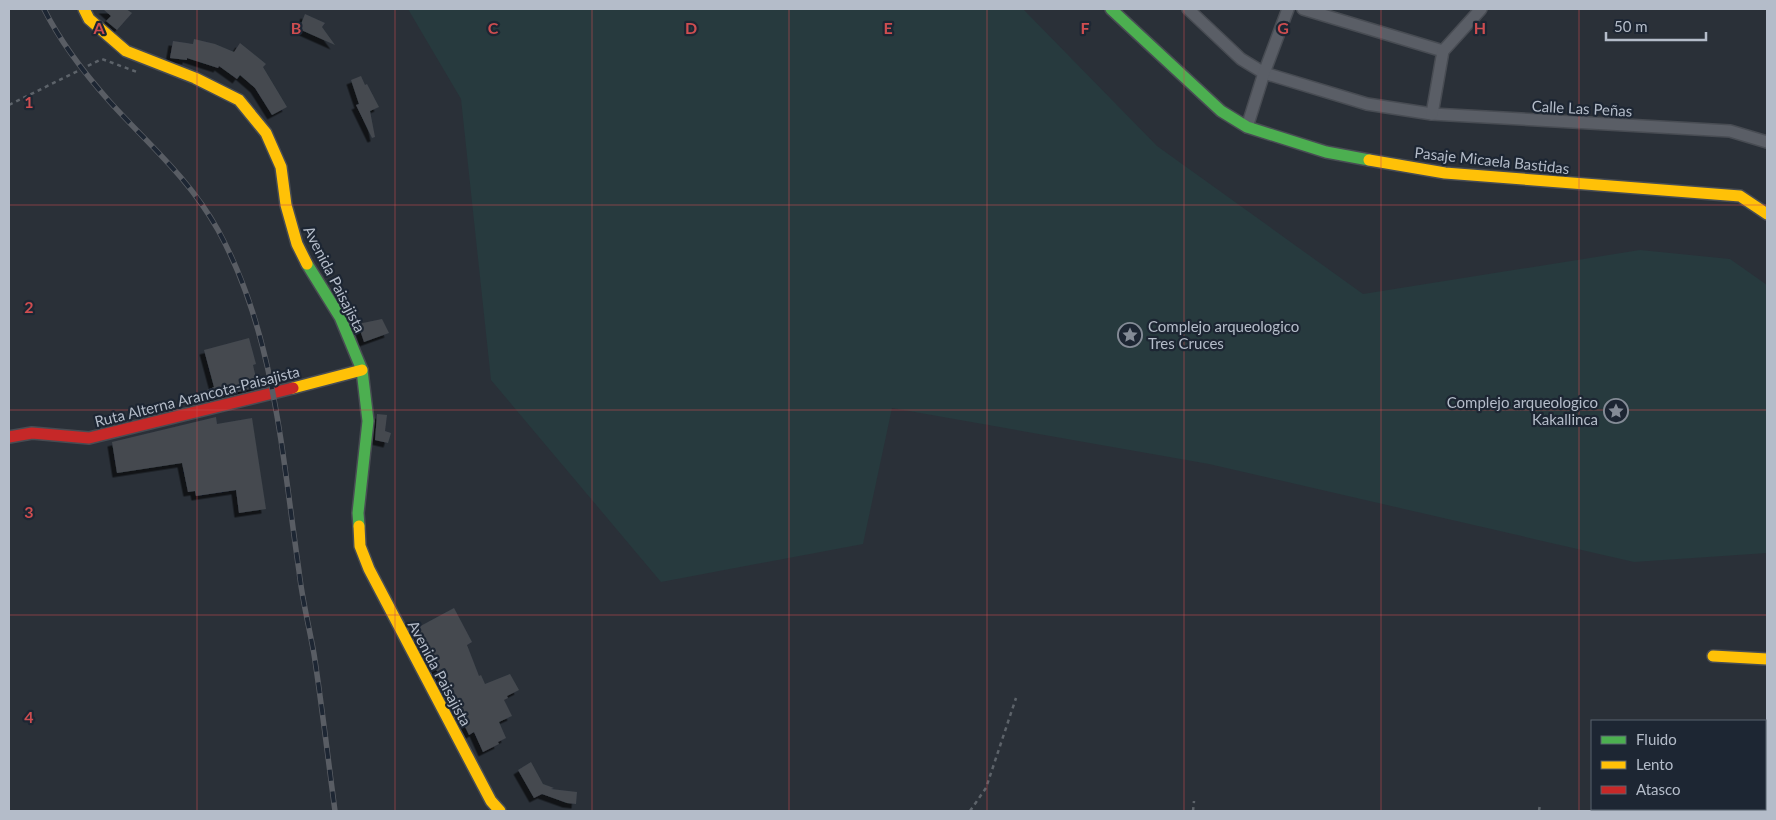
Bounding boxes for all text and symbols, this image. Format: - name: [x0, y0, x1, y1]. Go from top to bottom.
- scale bar: [1606, 10, 1706, 42]
- text: 50 m: [1614, 17, 1648, 35]
- text: A: [92, 18, 105, 37]
- text: B: [291, 18, 301, 37]
- text: C: [488, 18, 499, 37]
- text: D: [685, 18, 697, 37]
- text: E: [883, 18, 893, 37]
- text: F: [1080, 18, 1090, 37]
- text: G: [1277, 18, 1289, 37]
- text: H: [1474, 18, 1486, 37]
- text: 1: [24, 92, 34, 111]
- street label: Calle Las Peñas: [1531, 96, 1633, 120]
- street label: Pasaje Micaela Bastidas: [1414, 143, 1570, 177]
- street label: Avenida Paisajista: [300, 223, 370, 335]
- text: 2: [24, 297, 34, 316]
- place label: Complejo arqueologico Tres Cruces: [1148, 317, 1299, 352]
- place icon: Complejo arqueologico Tres Cruces: [1117, 322, 1143, 348]
- street label: Ruta Alterna Arancota-Paisajista: [93, 362, 301, 430]
- place label: Complejo arqueologico Kakallinca: [1447, 393, 1598, 428]
- place icon: Complejo arqueologico Kakallinca: [1603, 398, 1629, 424]
- text: 3: [24, 502, 34, 521]
- street label: Avenida Paisajista: [405, 617, 475, 729]
- text: 4: [24, 707, 34, 726]
- legend: [1591, 720, 1766, 810]
- text: Fluido: [1636, 730, 1677, 748]
- text: Lento: [1636, 755, 1673, 773]
- text: Atasco: [1636, 780, 1681, 798]

